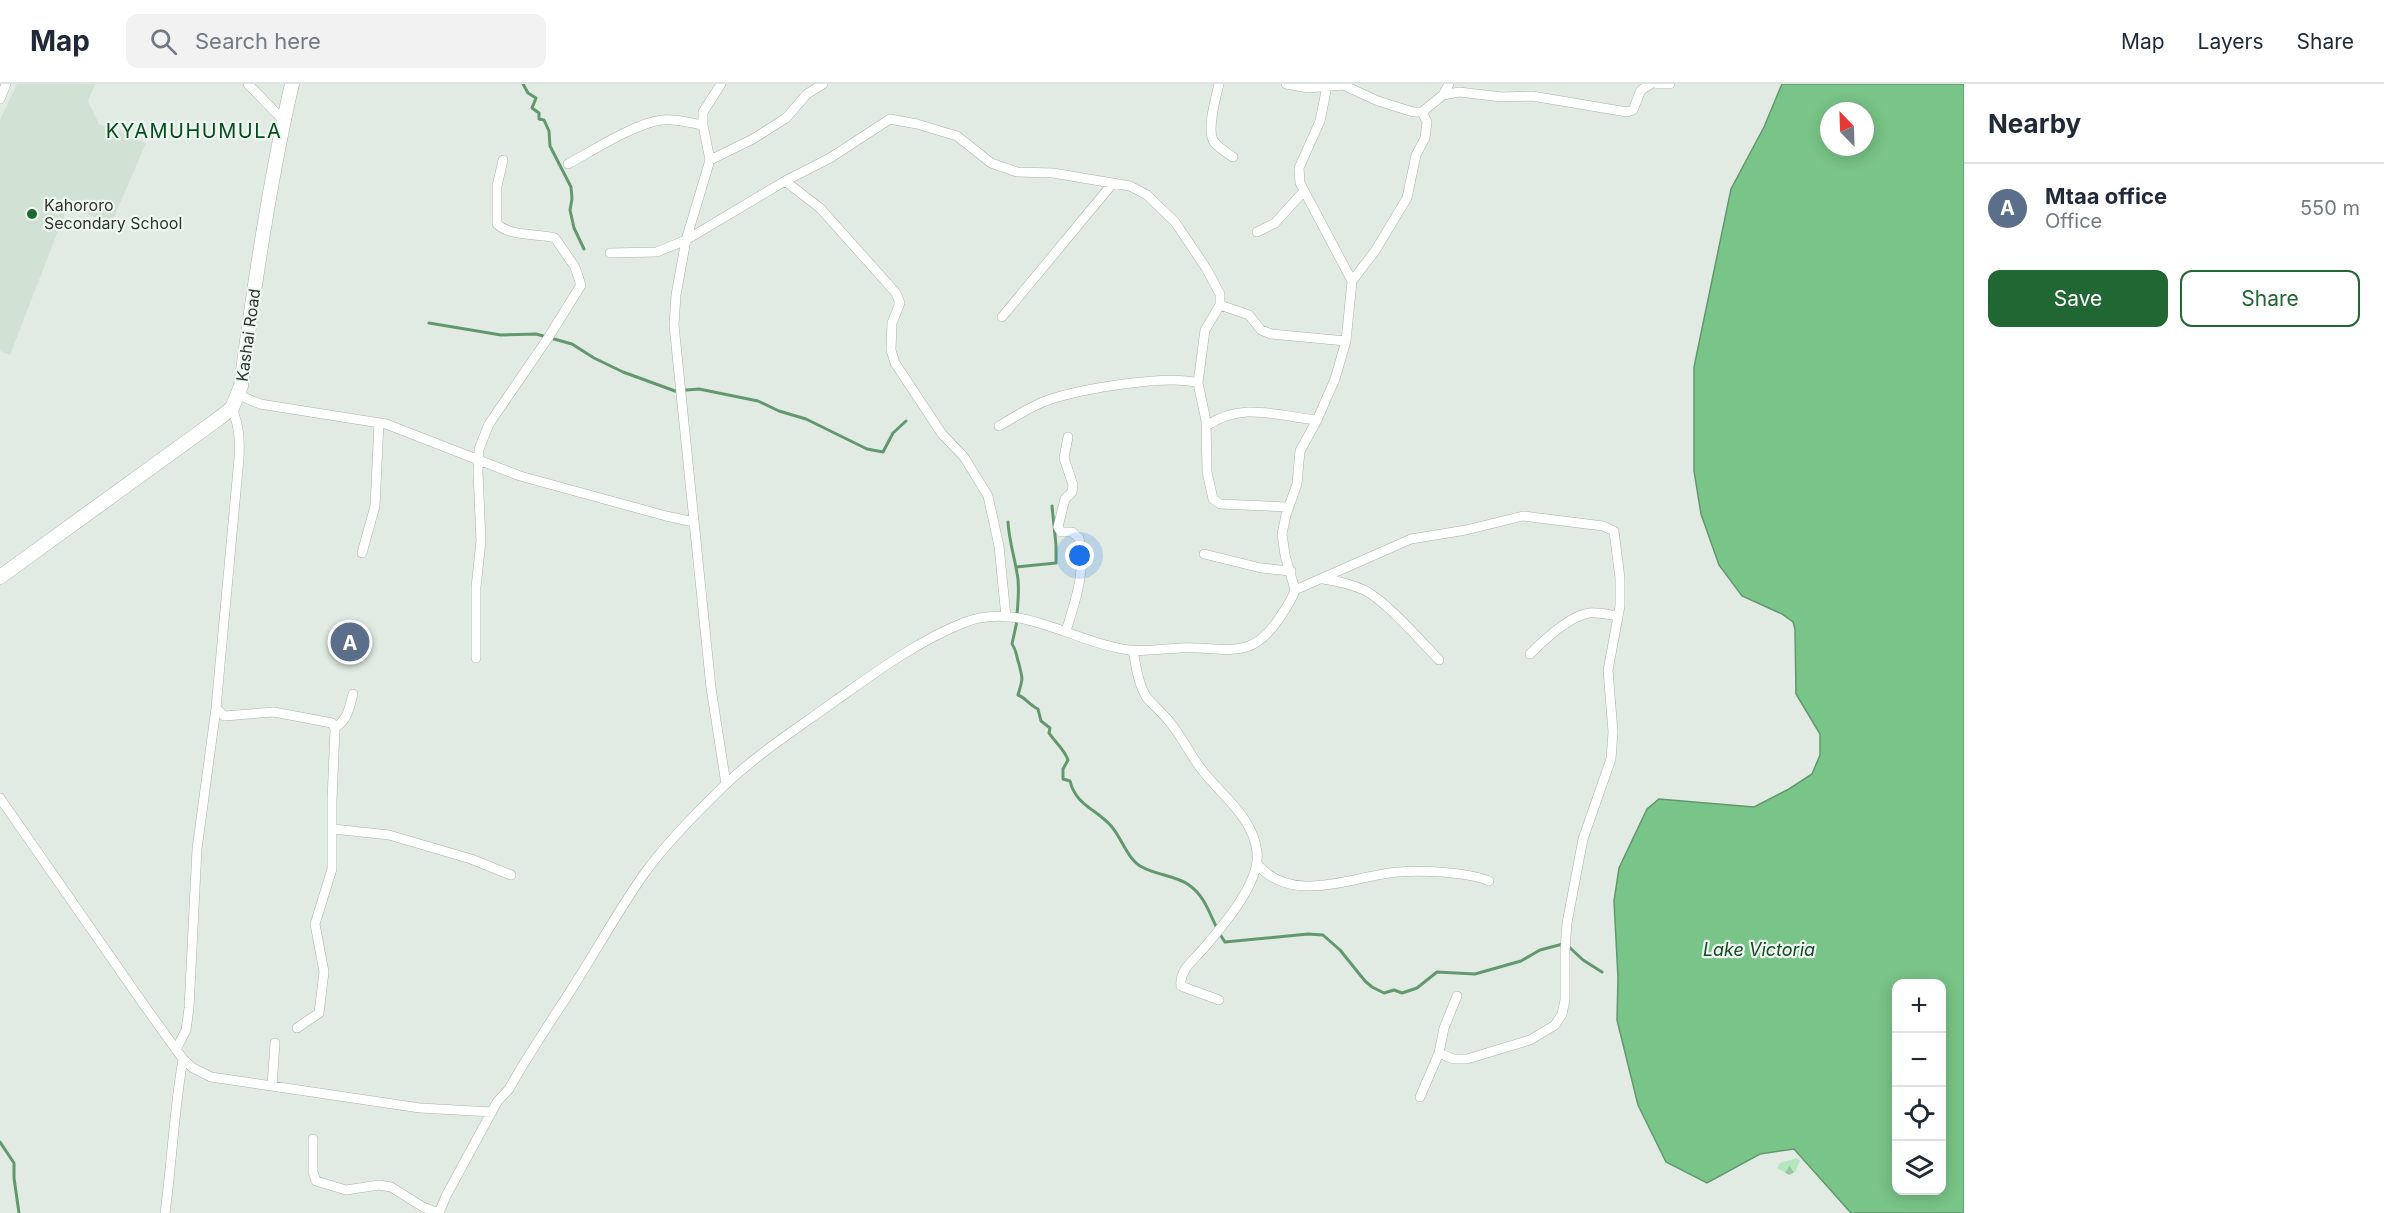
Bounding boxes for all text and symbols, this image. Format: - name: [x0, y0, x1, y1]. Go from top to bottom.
- search box: [126, 14, 546, 68]
- text: Map: [30, 24, 90, 58]
- icon: search: [147, 25, 180, 58]
- text: Search here: [195, 28, 321, 54]
- text: Map: [2121, 29, 2165, 54]
- text: Layers: [2198, 29, 2264, 54]
- text: Share: [2297, 29, 2354, 54]
- north arrow: [1820, 102, 1874, 156]
- text: Nearby: [1988, 108, 2081, 139]
- district label: KYAMUHUMULA: [106, 119, 282, 143]
- text: Mtaa office: [2045, 183, 2167, 209]
- place label: Kahororo Secondary School: [44, 195, 182, 233]
- text: A: [2000, 196, 2015, 220]
- text: 550 m: [2300, 196, 2360, 220]
- marker: Kahororo Secondary School: [25, 207, 39, 221]
- text: Office: [2045, 209, 2102, 233]
- button: Save: [1988, 270, 2168, 327]
- button: Share: [2180, 270, 2360, 327]
- street label: Kashai Road: [232, 287, 264, 383]
- your location: [1065, 541, 1094, 570]
- pin: A: [330, 620, 370, 664]
- water label: Lake Victoria: [1703, 939, 1815, 960]
- map controls: [1892, 979, 1946, 1195]
- button: +: [1892, 979, 1946, 1033]
- button: −: [1892, 1033, 1946, 1087]
- button: locate: [1892, 1087, 1946, 1141]
- button: layers: [1892, 1141, 1946, 1195]

